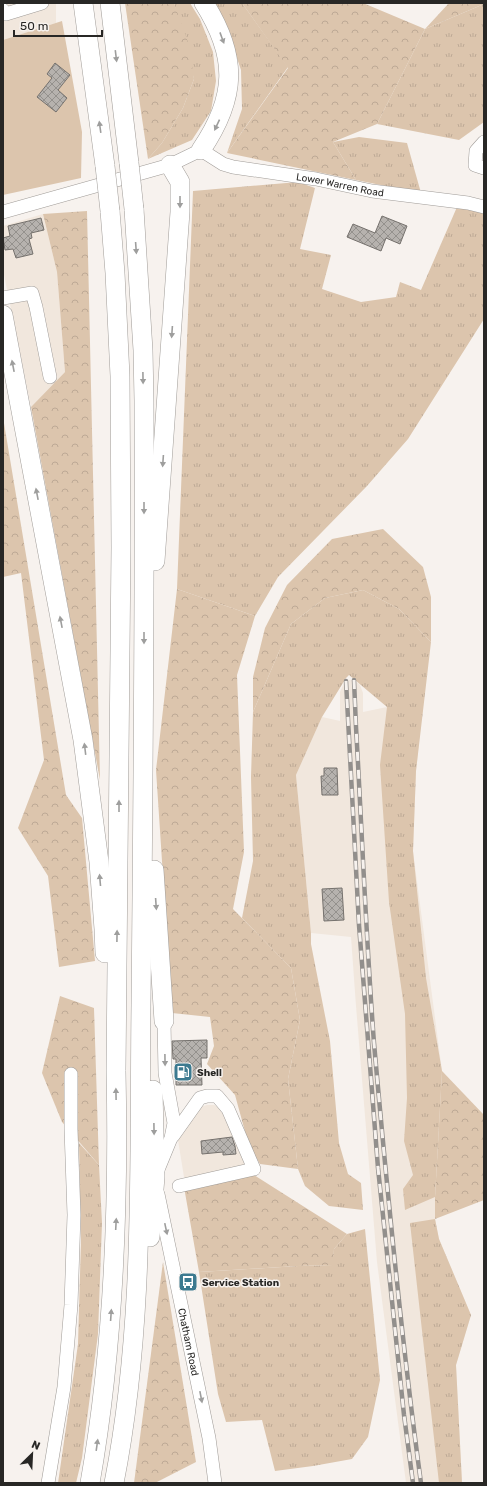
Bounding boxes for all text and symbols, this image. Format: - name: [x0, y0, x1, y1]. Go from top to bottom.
- scale bar: [14, 12, 102, 38]
- text: 50 m: [20, 19, 48, 33]
- one-way arrow: [219, 32, 225, 44]
- one-way arrow: [113, 50, 119, 62]
- one-way arrow: [214, 119, 220, 130]
- one-way arrow: [97, 121, 103, 133]
- street label: Lower Warren Road: [295, 171, 385, 199]
- one-way arrow: [177, 196, 183, 209]
- one-way arrow: [133, 242, 140, 254]
- one-way arrow: [169, 326, 176, 338]
- one-way arrow: [9, 360, 15, 372]
- one-way arrow: [140, 372, 147, 384]
- one-way arrow: [159, 455, 166, 467]
- one-way arrow: [34, 488, 40, 500]
- one-way arrow: [141, 502, 147, 515]
- one-way arrow: [58, 615, 64, 628]
- one-way arrow: [141, 632, 147, 645]
- one-way arrow: [81, 743, 88, 755]
- one-way arrow: [116, 799, 122, 812]
- one-way arrow: [97, 874, 104, 886]
- one-way arrow: [153, 898, 160, 910]
- one-way arrow: [114, 929, 120, 942]
- one-way arrow: [162, 1054, 168, 1067]
- fuel station icon: Shell: [172, 1061, 194, 1083]
- place label: Shell: [197, 1067, 222, 1079]
- one-way arrow: [113, 1088, 120, 1100]
- one-way arrow: [150, 1123, 157, 1135]
- one-way arrow: [112, 1218, 119, 1230]
- one-way arrow: [163, 1223, 169, 1235]
- bus stop icon: Service Station: [177, 1271, 199, 1293]
- place label: Service Station: [202, 1277, 279, 1289]
- street label: Chatham Road: [175, 1307, 201, 1377]
- one-way arrow: [107, 1309, 114, 1321]
- one-way arrow: [198, 1391, 204, 1404]
- north arrow: [12, 1434, 52, 1474]
- text: N: [30, 1438, 42, 1453]
- one-way arrow: [94, 1438, 100, 1451]

